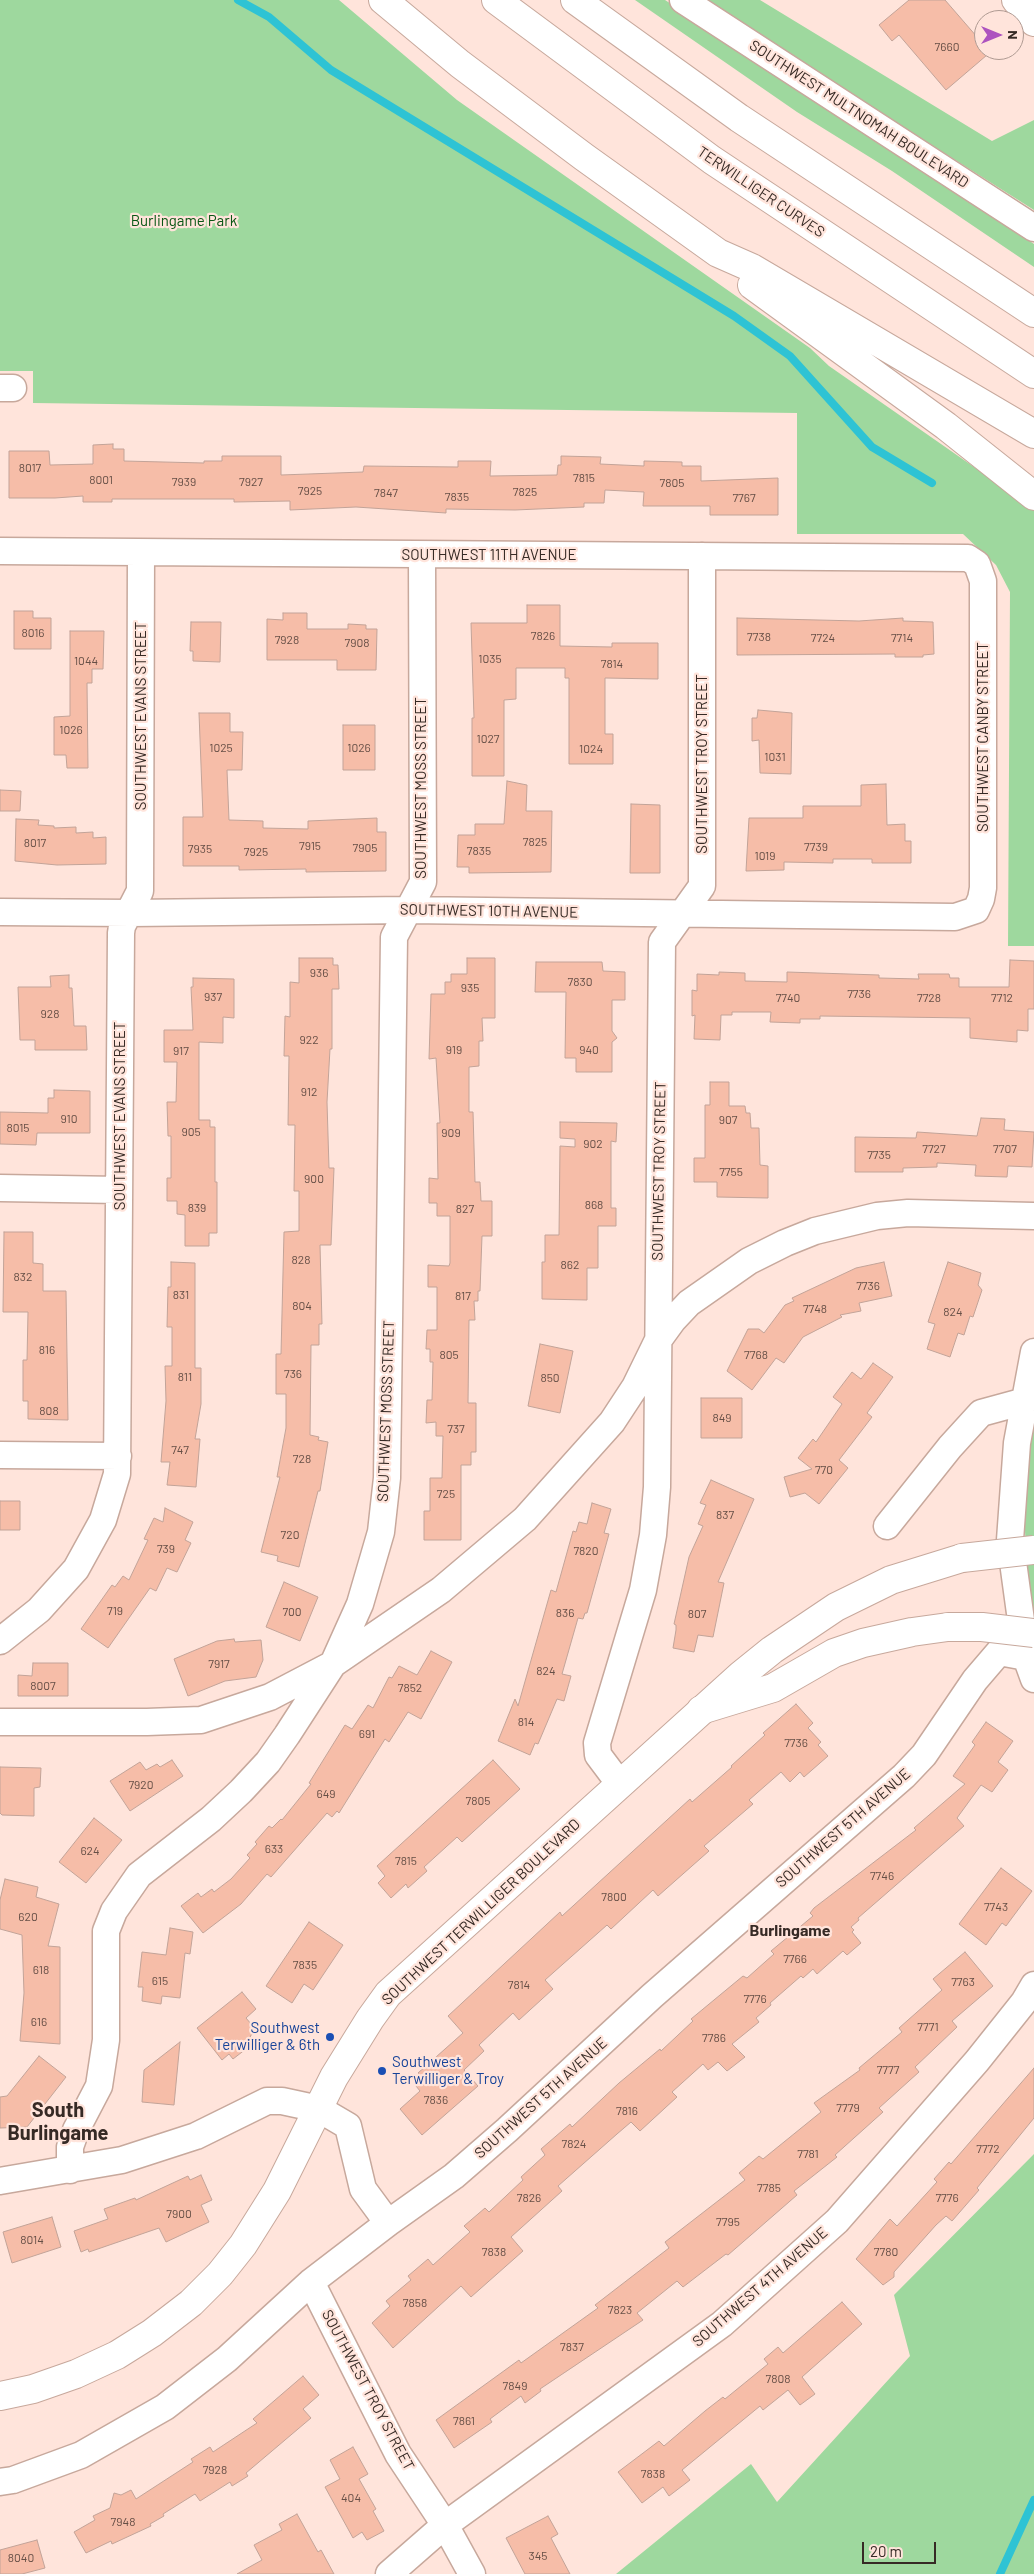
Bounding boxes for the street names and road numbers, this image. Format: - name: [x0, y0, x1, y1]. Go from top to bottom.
- street label: SOUTHWEST MULTNOMAH BOULEVARD: [746, 36, 972, 192]
- street label: TERWILLIGER CURVES: [694, 143, 828, 241]
- street label: SOUTHWEST 11TH AVENUE: [401, 546, 577, 564]
- street label: SOUTHWEST EVANS STREET: [132, 622, 150, 810]
- street label: SOUTHWEST CANBY STREET: [974, 642, 992, 832]
- street label: SOUTHWEST TROY STREET: [693, 674, 711, 854]
- street label: SOUTHWEST MOSS STREET: [412, 697, 430, 879]
- street label: SOUTHWEST 10TH AVENUE: [400, 900, 578, 922]
- street label: SOUTHWEST EVANS STREET: [111, 1022, 129, 1210]
- street label: SOUTHWEST TROY STREET: [648, 1081, 670, 1261]
- street label: SOUTHWEST MOSS STREET: [374, 1320, 398, 1502]
- street label: SOUTHWEST 5TH AVENUE: [772, 1765, 914, 1891]
- street label: SOUTHWEST TERWILLIGER BOULEVARD: [378, 1815, 584, 2009]
- street label: SOUTHWEST 5TH AVENUE: [471, 2034, 611, 2162]
- street label: SOUTHWEST 4TH AVENUE: [689, 2224, 831, 2350]
- street label: SOUTHWEST TROY STREET: [318, 2307, 418, 2473]

